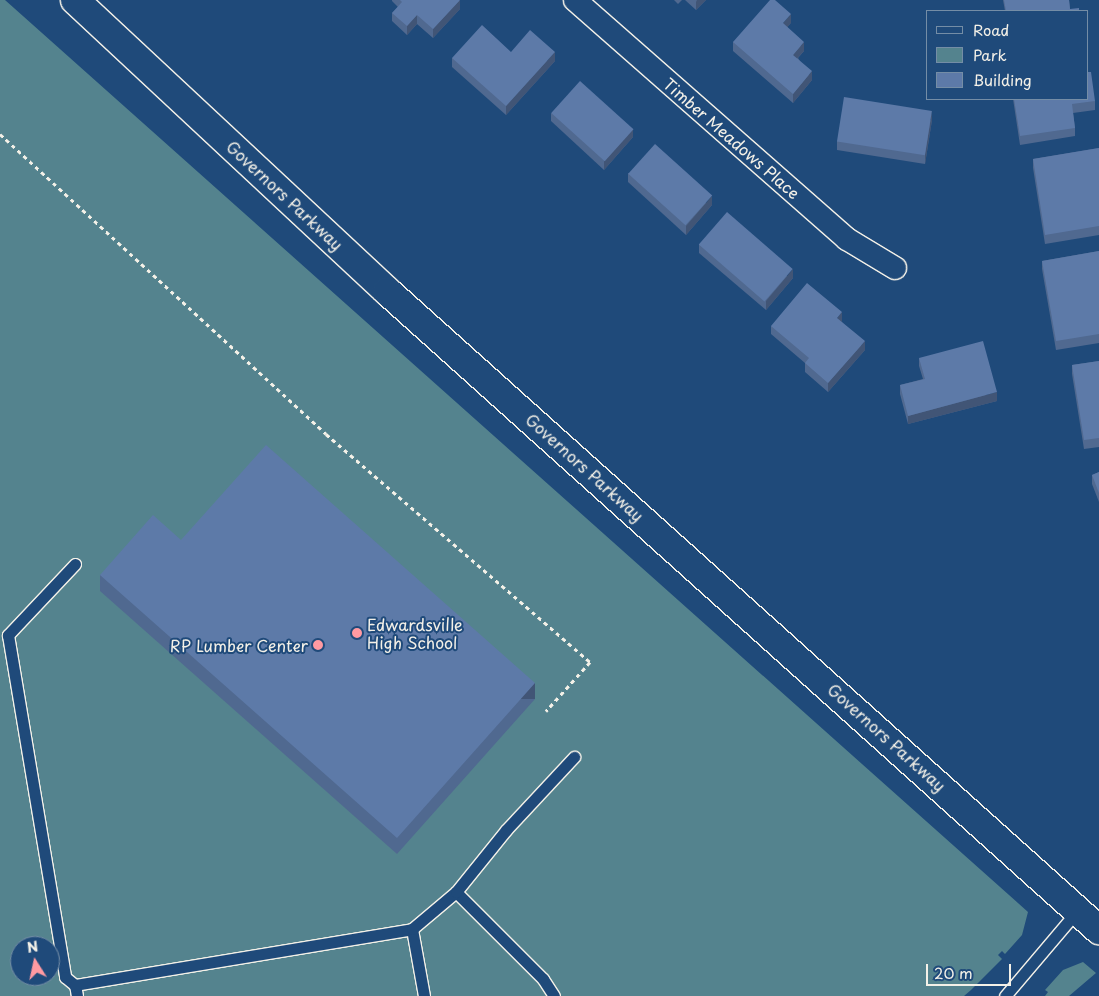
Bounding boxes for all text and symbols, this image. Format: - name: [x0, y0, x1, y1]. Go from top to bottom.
- legend: [926, 10, 1089, 100]
- text: Road: [973, 18, 1009, 41]
- text: Park: [973, 43, 1007, 66]
- text: Building: [973, 68, 1032, 91]
- street label: Timber Meadows Place: [659, 73, 805, 203]
- street label: Governors Parkway: [223, 136, 347, 254]
- street label: Governors Parkway: [522, 409, 648, 525]
- place label: Edwardsville High School: [367, 614, 463, 652]
- marker: Edwardsville High School: [351, 627, 363, 639]
- place label: RP Lumber Center: [166, 635, 308, 655]
- marker: RP Lumber Center: [312, 639, 324, 651]
- street label: Governors Parkway: [824, 679, 950, 795]
- text: N: [25, 935, 40, 958]
- north arrow: [10, 936, 60, 986]
- scale bar: [929, 954, 1014, 986]
- text: 20 m: [934, 961, 973, 984]

